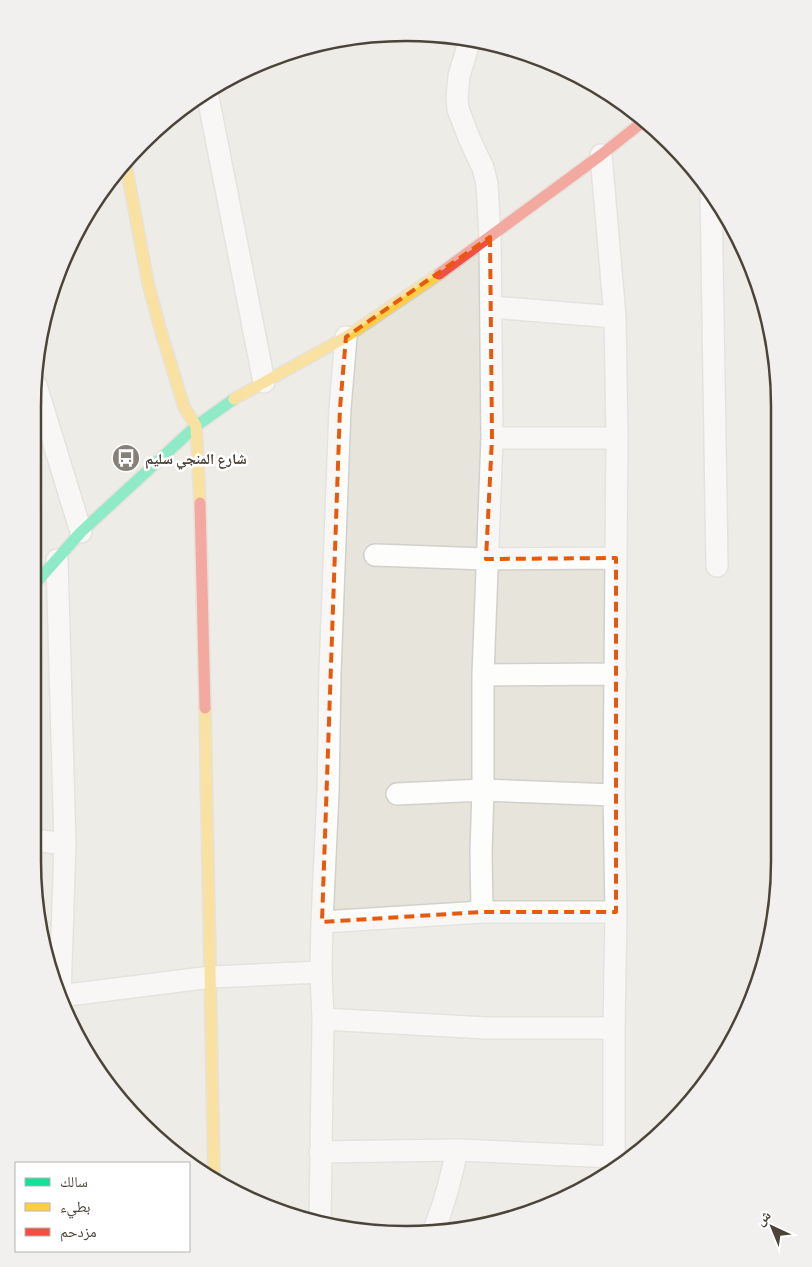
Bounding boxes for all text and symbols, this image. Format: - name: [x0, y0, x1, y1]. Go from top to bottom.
- bus stop icon: شارع المنجي سليم: [111, 443, 141, 473]
- place label: شارع المنجي سليم: [145, 448, 247, 470]
- legend: [15, 1162, 190, 1252]
- text: سالك: [60, 1171, 88, 1192]
- text: بطيء: [60, 1196, 90, 1219]
- north arrow: [747, 1202, 797, 1252]
- text: ش: [751, 1205, 775, 1229]
- text: مزدحم: [60, 1221, 97, 1242]

